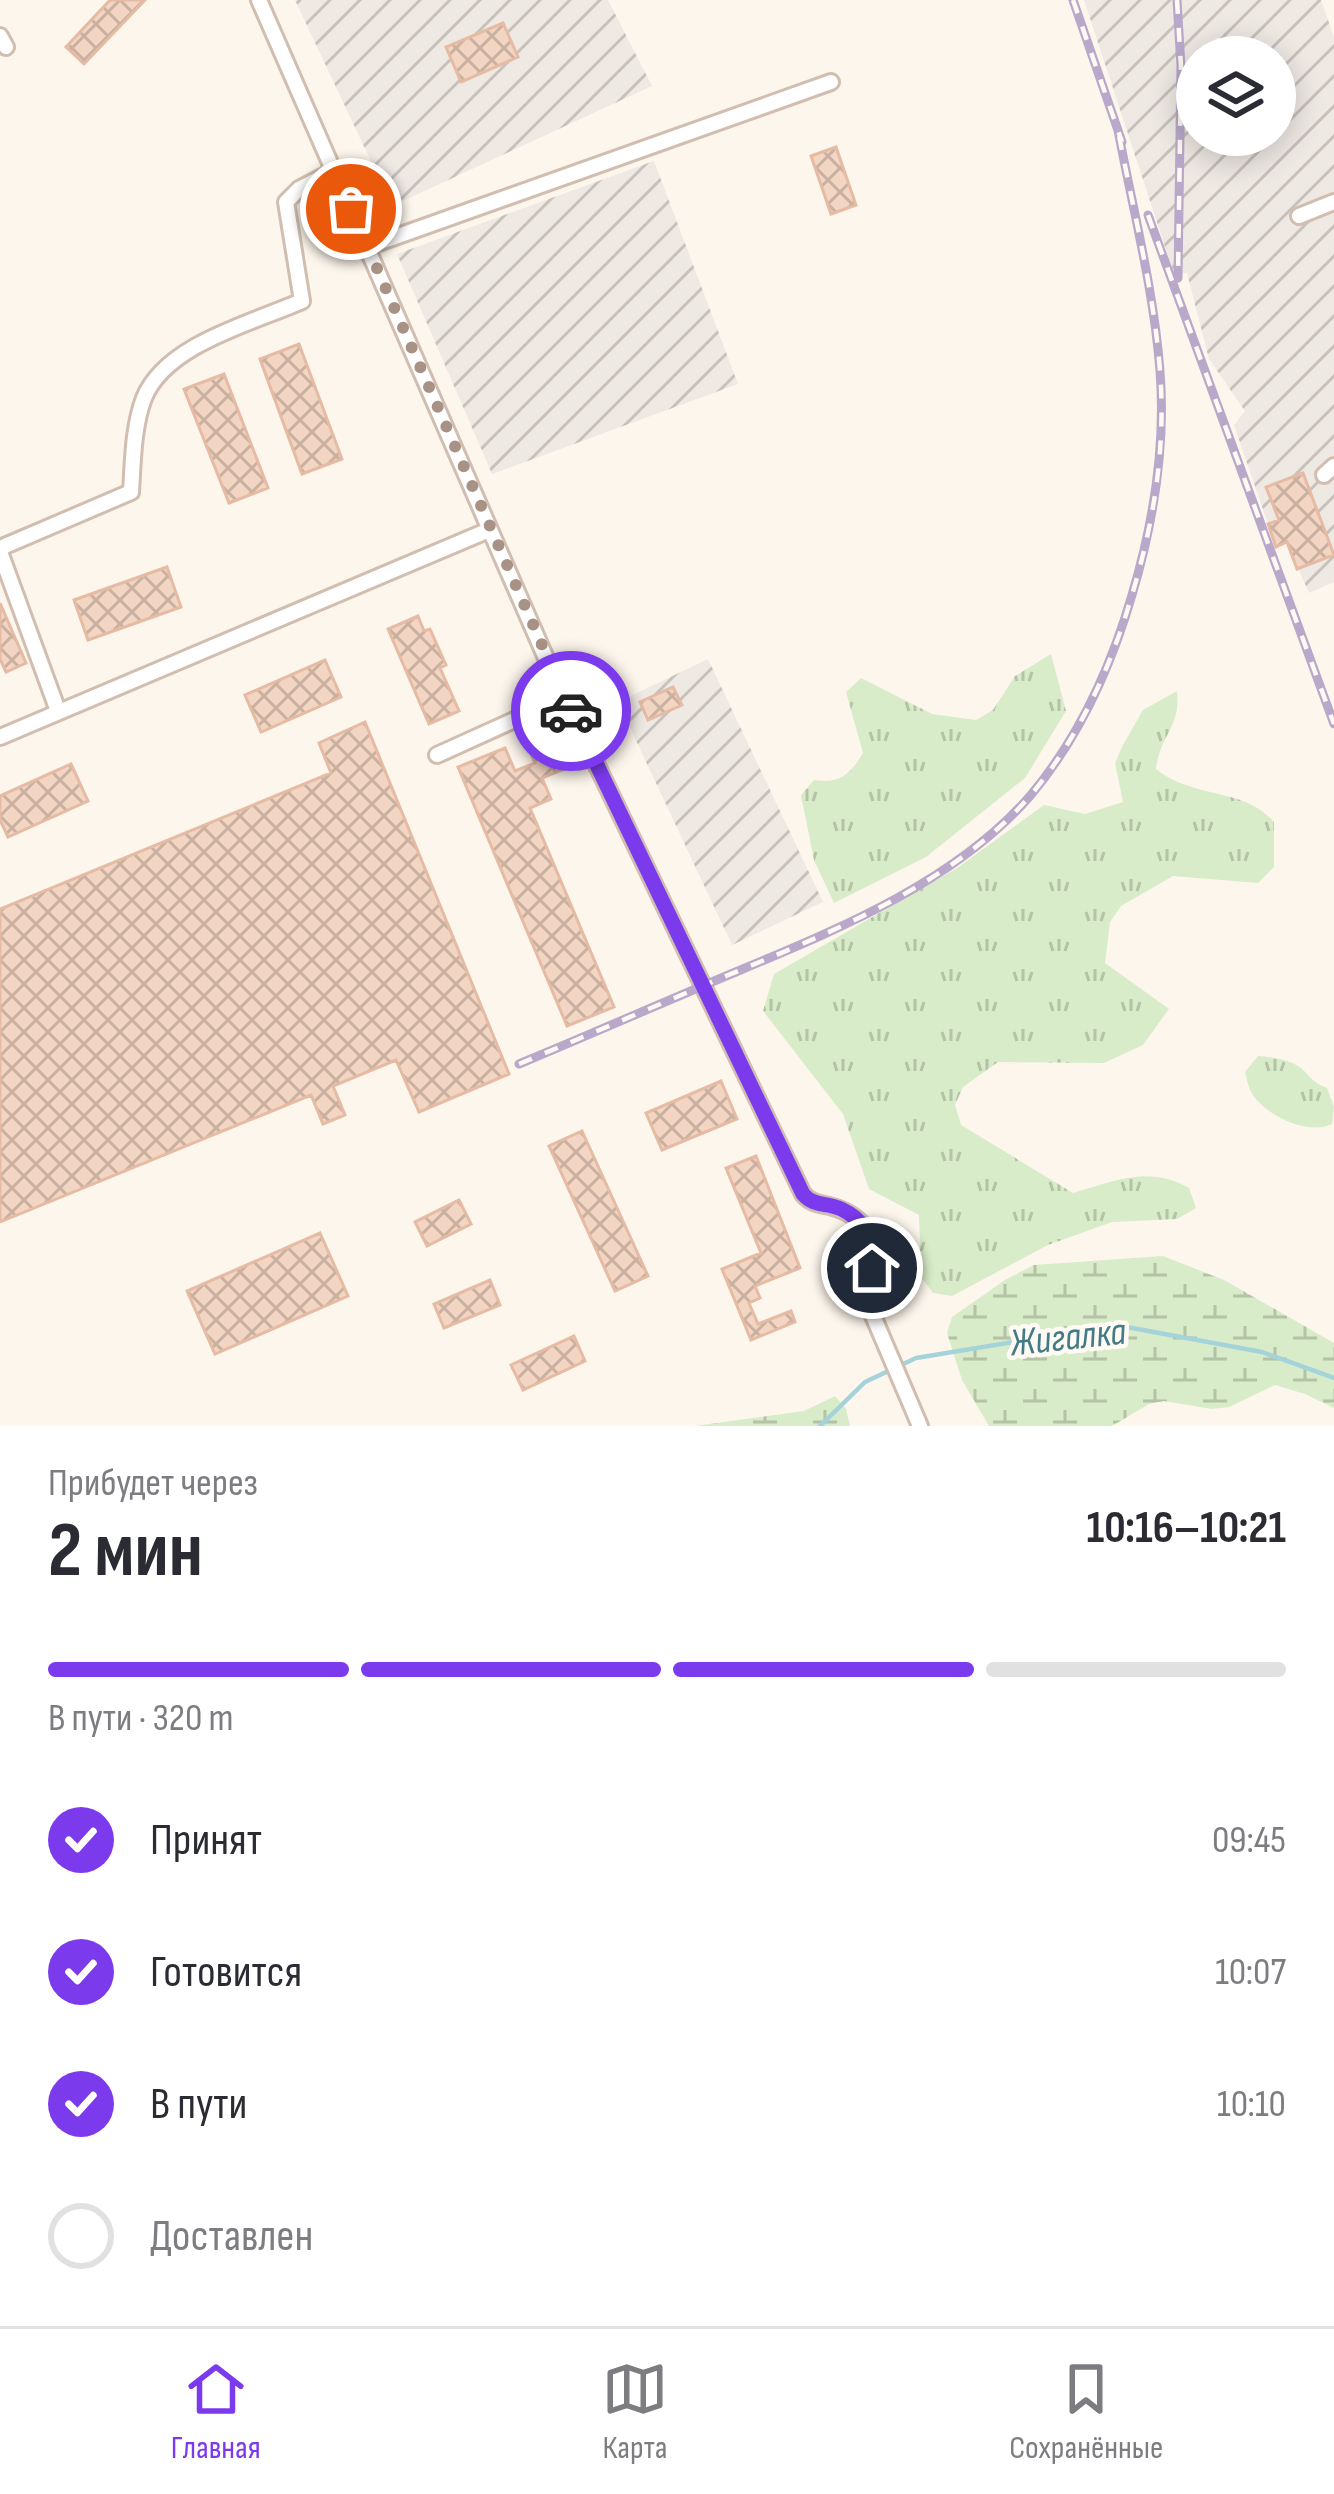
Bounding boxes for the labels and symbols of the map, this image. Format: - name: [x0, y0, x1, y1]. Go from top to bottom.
- pin: [300, 158, 402, 260]
- courier: [511, 651, 631, 771]
- pin: [821, 1217, 923, 1319]
- water label: Жигалка: [1007, 1309, 1128, 1368]

